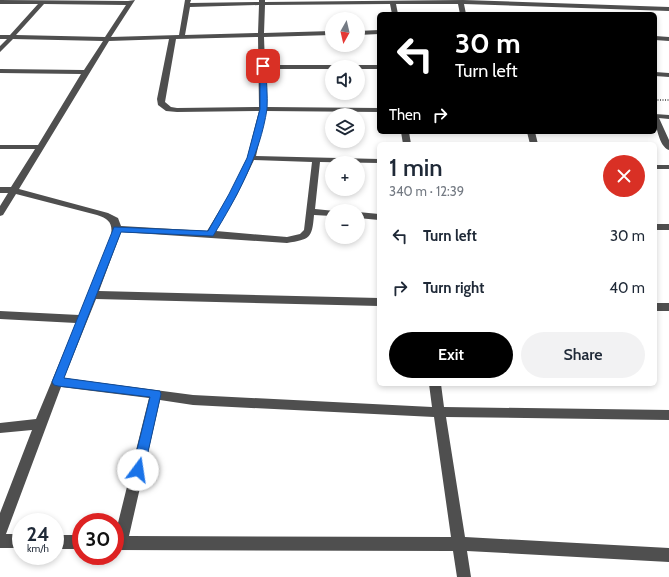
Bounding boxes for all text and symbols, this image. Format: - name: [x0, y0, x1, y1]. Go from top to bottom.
- north arrow: [325, 12, 365, 52]
- map controls: [325, 12, 365, 244]
- text: 30 m: [455, 26, 521, 60]
- icon: left: [389, 28, 441, 80]
- pin: [246, 49, 280, 83]
- icon: arrive: [252, 55, 274, 77]
- button: sound: [325, 60, 365, 100]
- text: Turn left: [455, 60, 518, 82]
- icon: right: [429, 104, 451, 126]
- text: Then: [389, 106, 421, 124]
- button: layers: [325, 108, 365, 148]
- text: 1 min: [389, 153, 443, 182]
- button: close: [603, 155, 645, 197]
- button: +: [325, 156, 365, 196]
- text: 340 m · 12:39: [389, 183, 464, 199]
- button: −: [325, 204, 365, 244]
- icon: left: [389, 225, 411, 247]
- text: Turn left: [423, 227, 477, 245]
- text: 30 m: [610, 227, 645, 245]
- icon: right: [389, 277, 411, 299]
- text: Turn right: [423, 279, 484, 297]
- text: 40 m: [609, 279, 645, 297]
- button: Exit: [389, 332, 513, 378]
- button: Share: [521, 332, 645, 378]
- position arrow: [117, 449, 159, 491]
- speed limit sign: 30: [72, 513, 124, 565]
- text: 24: [27, 522, 50, 546]
- text: km/h: [27, 542, 49, 555]

